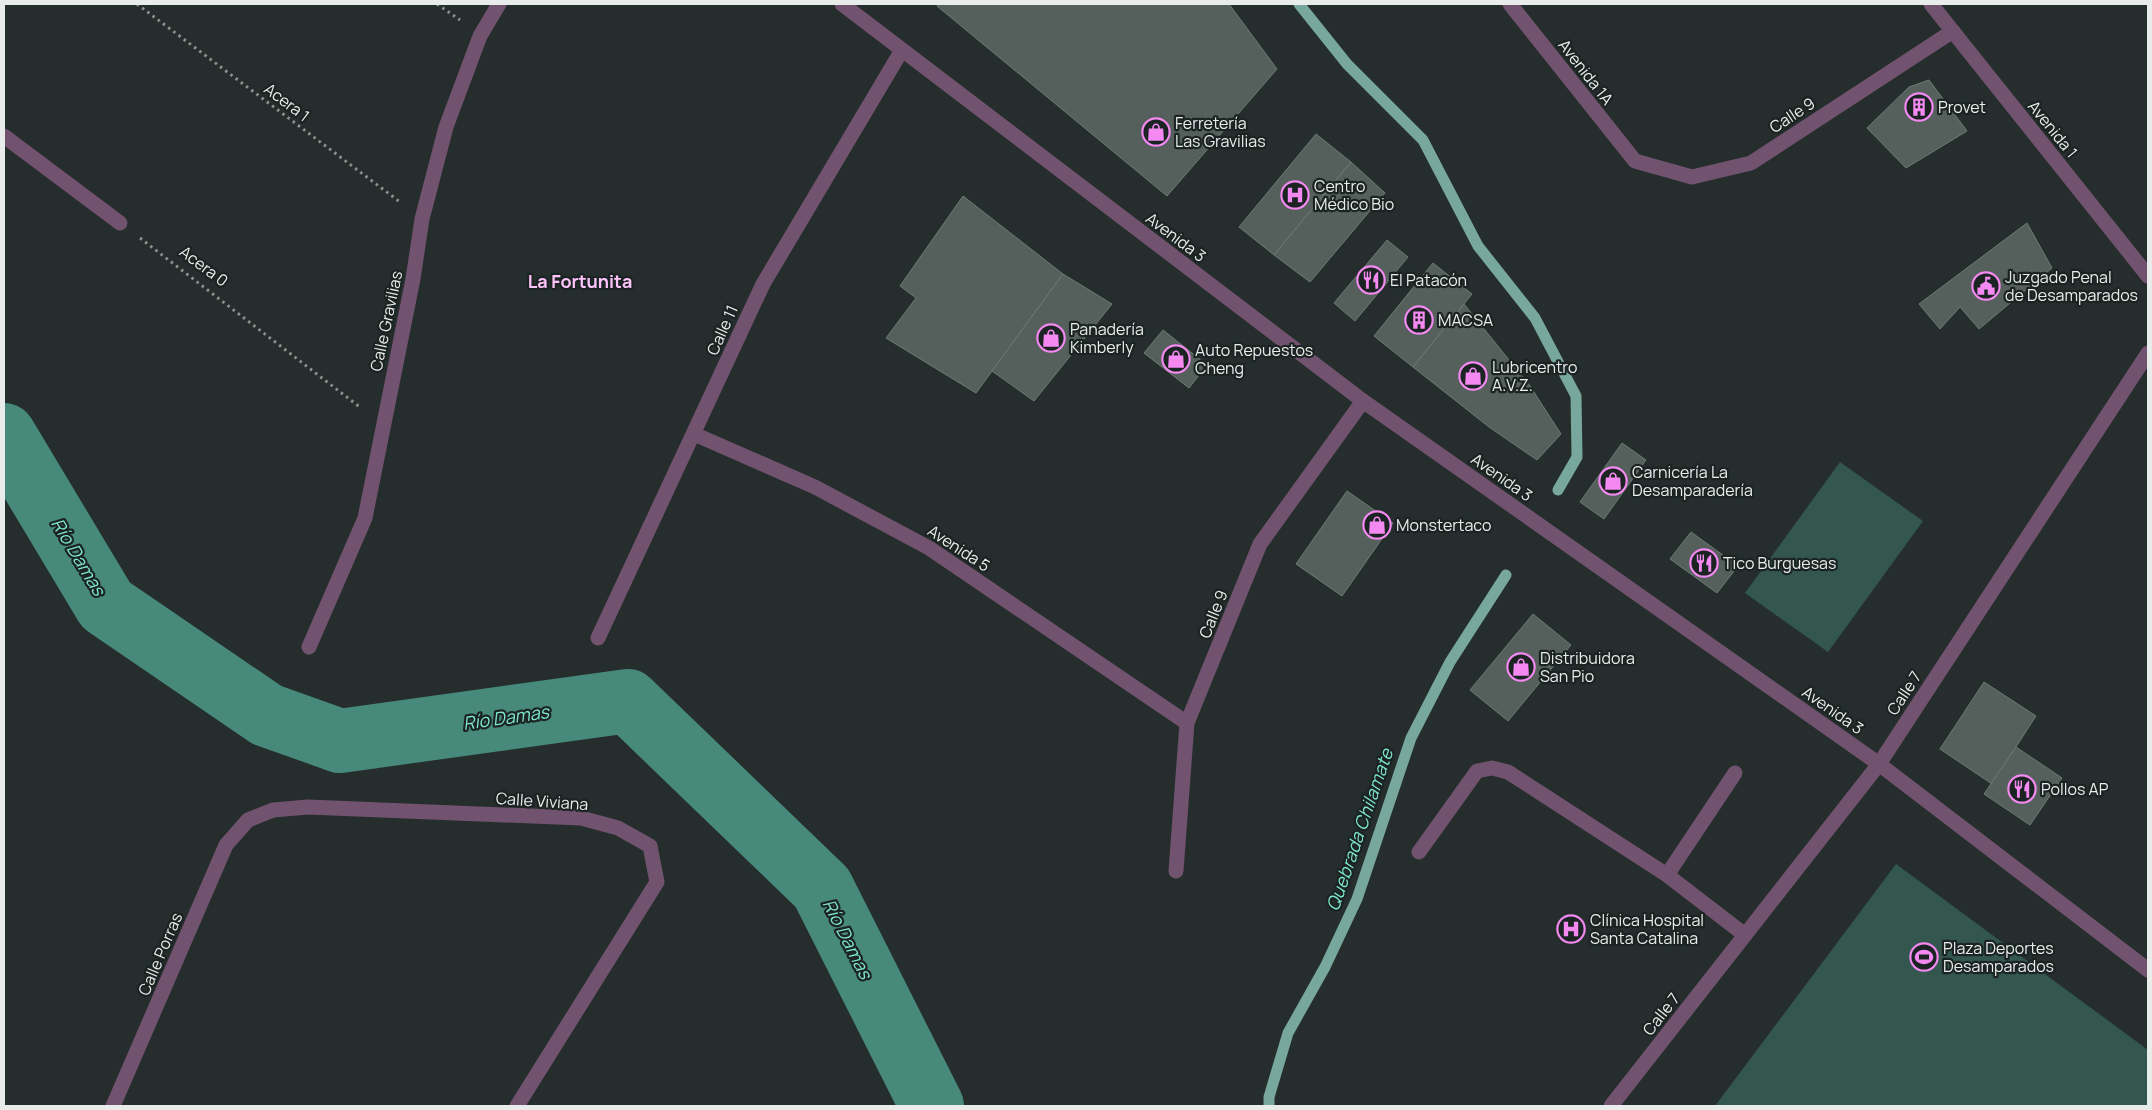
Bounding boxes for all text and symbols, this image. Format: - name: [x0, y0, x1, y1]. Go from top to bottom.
- street label: Avenida 1A: [1553, 35, 1619, 109]
- street label: Acera 1: [260, 78, 314, 126]
- street label: Calle 9: [1765, 92, 1819, 138]
- building icon: Provet: [1904, 92, 1934, 122]
- place label: Provet: [1938, 96, 1986, 118]
- street label: Avenida 1: [2023, 96, 2083, 162]
- place label: Ferretería Las Gravilias: [1175, 112, 1266, 152]
- shop icon: Ferretería Las Gravilias: [1141, 117, 1171, 147]
- place label: Centro Médico Bio: [1314, 175, 1394, 215]
- hospital icon: Centro Médico Bio: [1280, 180, 1310, 210]
- street label: Avenida 3: [1141, 207, 1211, 267]
- street label: Acera 0: [175, 241, 233, 291]
- restaurant icon: El Patacón: [1356, 265, 1386, 295]
- place label: Juzgado Penal de Desamparados: [2005, 266, 2138, 306]
- street label: Calle Gravilias: [365, 269, 407, 373]
- district label: La Fortunita: [528, 269, 632, 293]
- place label: El Patacón: [1390, 269, 1467, 291]
- public building icon: Juzgado Penal de Desamparados: [1971, 271, 2001, 301]
- street label: Calle 11: [701, 301, 743, 359]
- building icon: MACSA: [1404, 305, 1434, 335]
- place label: MACSA: [1438, 309, 1493, 331]
- place label: Panadería Kimberly: [1070, 318, 1144, 358]
- shop icon: Panadería Kimberly: [1036, 323, 1066, 353]
- place label: Auto Repuestos Cheng: [1195, 339, 1313, 379]
- shop icon: Auto Repuestos Cheng: [1161, 344, 1191, 374]
- place label: Lubricentro A.V.Z.: [1492, 356, 1577, 396]
- shop icon: Lubricentro A.V.Z.: [1458, 361, 1488, 391]
- street label: Avenida 3: [1467, 448, 1537, 506]
- place label: Carnicería La Desamparadería: [1632, 461, 1753, 501]
- shop icon: Carnicería La Desamparadería: [1598, 466, 1628, 496]
- shop icon: Monstertaco: [1362, 510, 1392, 540]
- water label: Río Damas: [46, 513, 112, 601]
- place label: Monstertaco: [1396, 514, 1491, 536]
- street label: Avenida 5: [923, 520, 995, 576]
- restaurant icon: Tico Burguesas: [1689, 548, 1719, 578]
- place label: Tico Burguesas: [1723, 552, 1836, 574]
- street label: Calle 9: [1193, 587, 1233, 641]
- place label: Distribuidora San Pio: [1540, 647, 1635, 687]
- shop icon: Distribuidora San Pio: [1506, 652, 1536, 682]
- street label: Calle 7: [1882, 667, 1926, 719]
- street label: Avenida 3: [1798, 681, 1868, 739]
- water label: Río Damas: [461, 699, 552, 735]
- water label: Quebrada Chilamate: [1320, 744, 1399, 914]
- restaurant icon: Pollos AP: [2007, 774, 2037, 804]
- place label: Pollos AP: [2041, 778, 2109, 800]
- street label: Calle Viviana: [495, 787, 589, 815]
- water label: Río Damas: [818, 895, 879, 984]
- street label: Calle Porras: [133, 909, 187, 999]
- place label: Clínica Hospital Santa Catalina: [1590, 909, 1704, 949]
- hospital icon: Clínica Hospital Santa Catalina: [1556, 914, 1586, 944]
- place label: Plaza Deportes Desamparados: [1943, 937, 2054, 977]
- sports icon: Plaza Deportes Desamparados: [1909, 942, 1939, 972]
- street label: Calle 7: [1637, 988, 1685, 1040]

